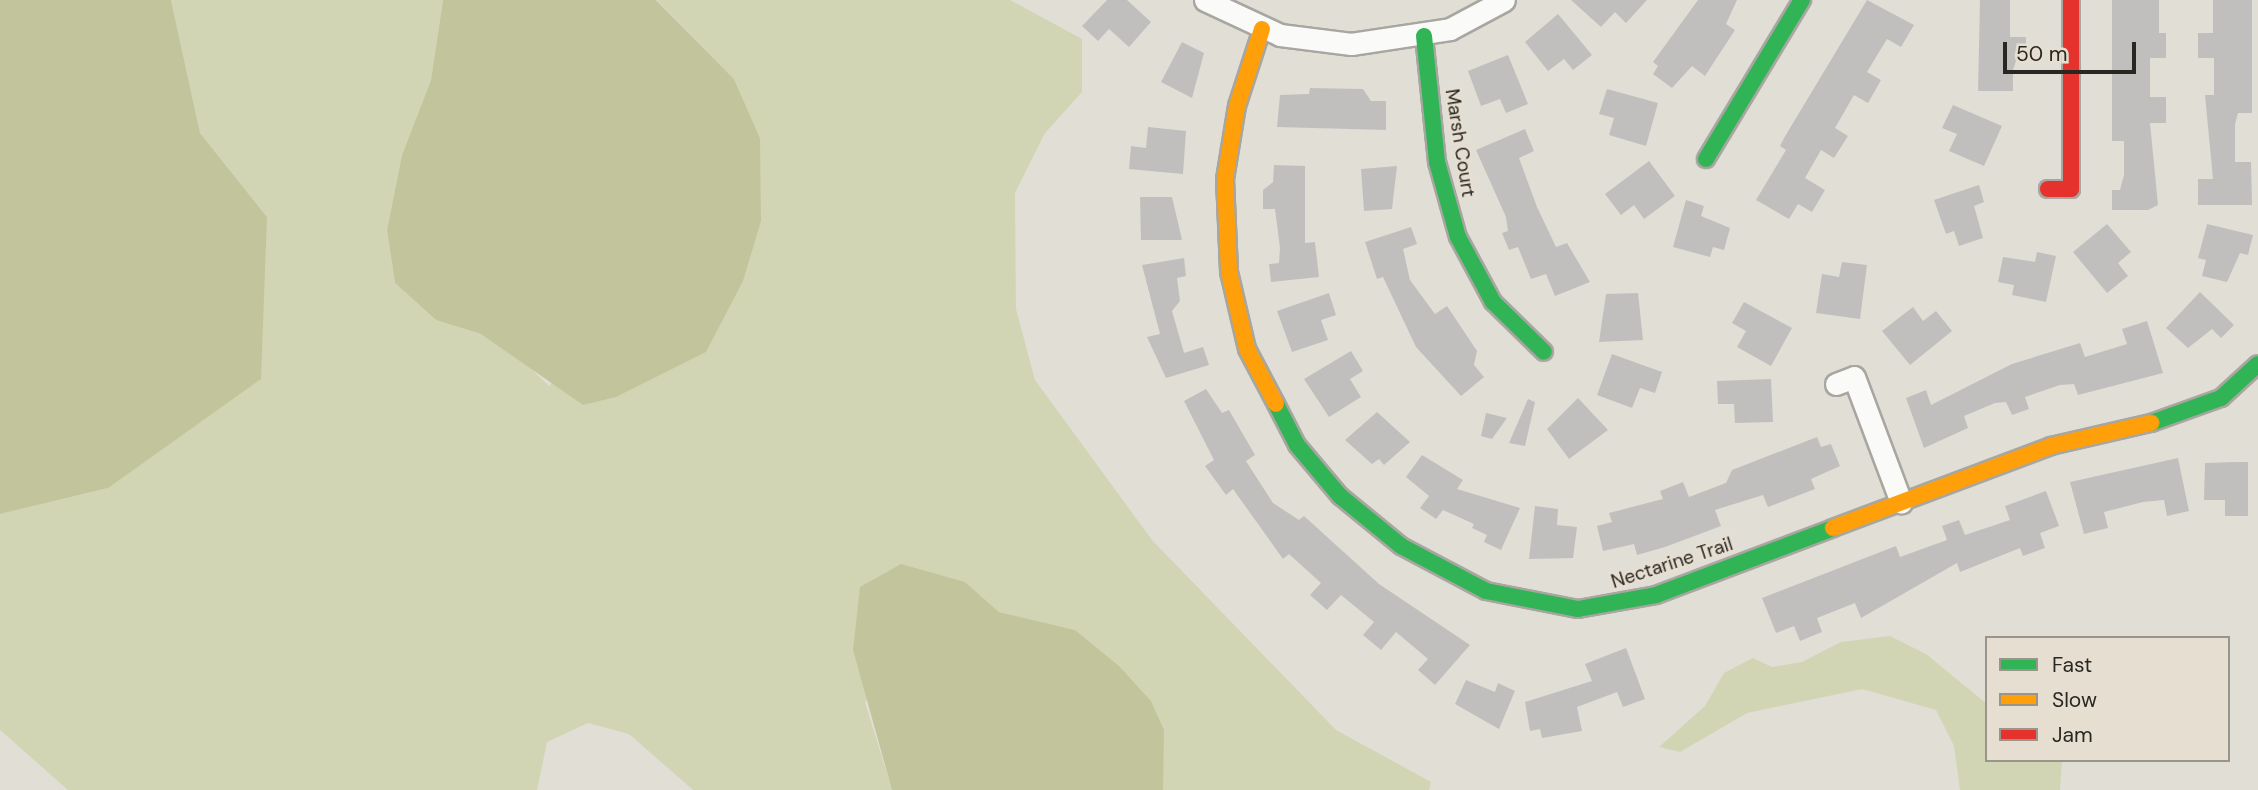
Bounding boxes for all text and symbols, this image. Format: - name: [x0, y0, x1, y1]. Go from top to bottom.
- scale bar: [2006, 28, 2139, 72]
- text: 50 m: [2016, 40, 2067, 68]
- street label: Marsh Court: [1440, 87, 1480, 199]
- street label: Nectarine Trail: [1608, 533, 1736, 593]
- legend: [1985, 636, 2230, 762]
- text: Fast: [2052, 651, 2092, 679]
- text: Slow: [2052, 686, 2097, 714]
- text: Jam: [2052, 721, 2093, 749]

